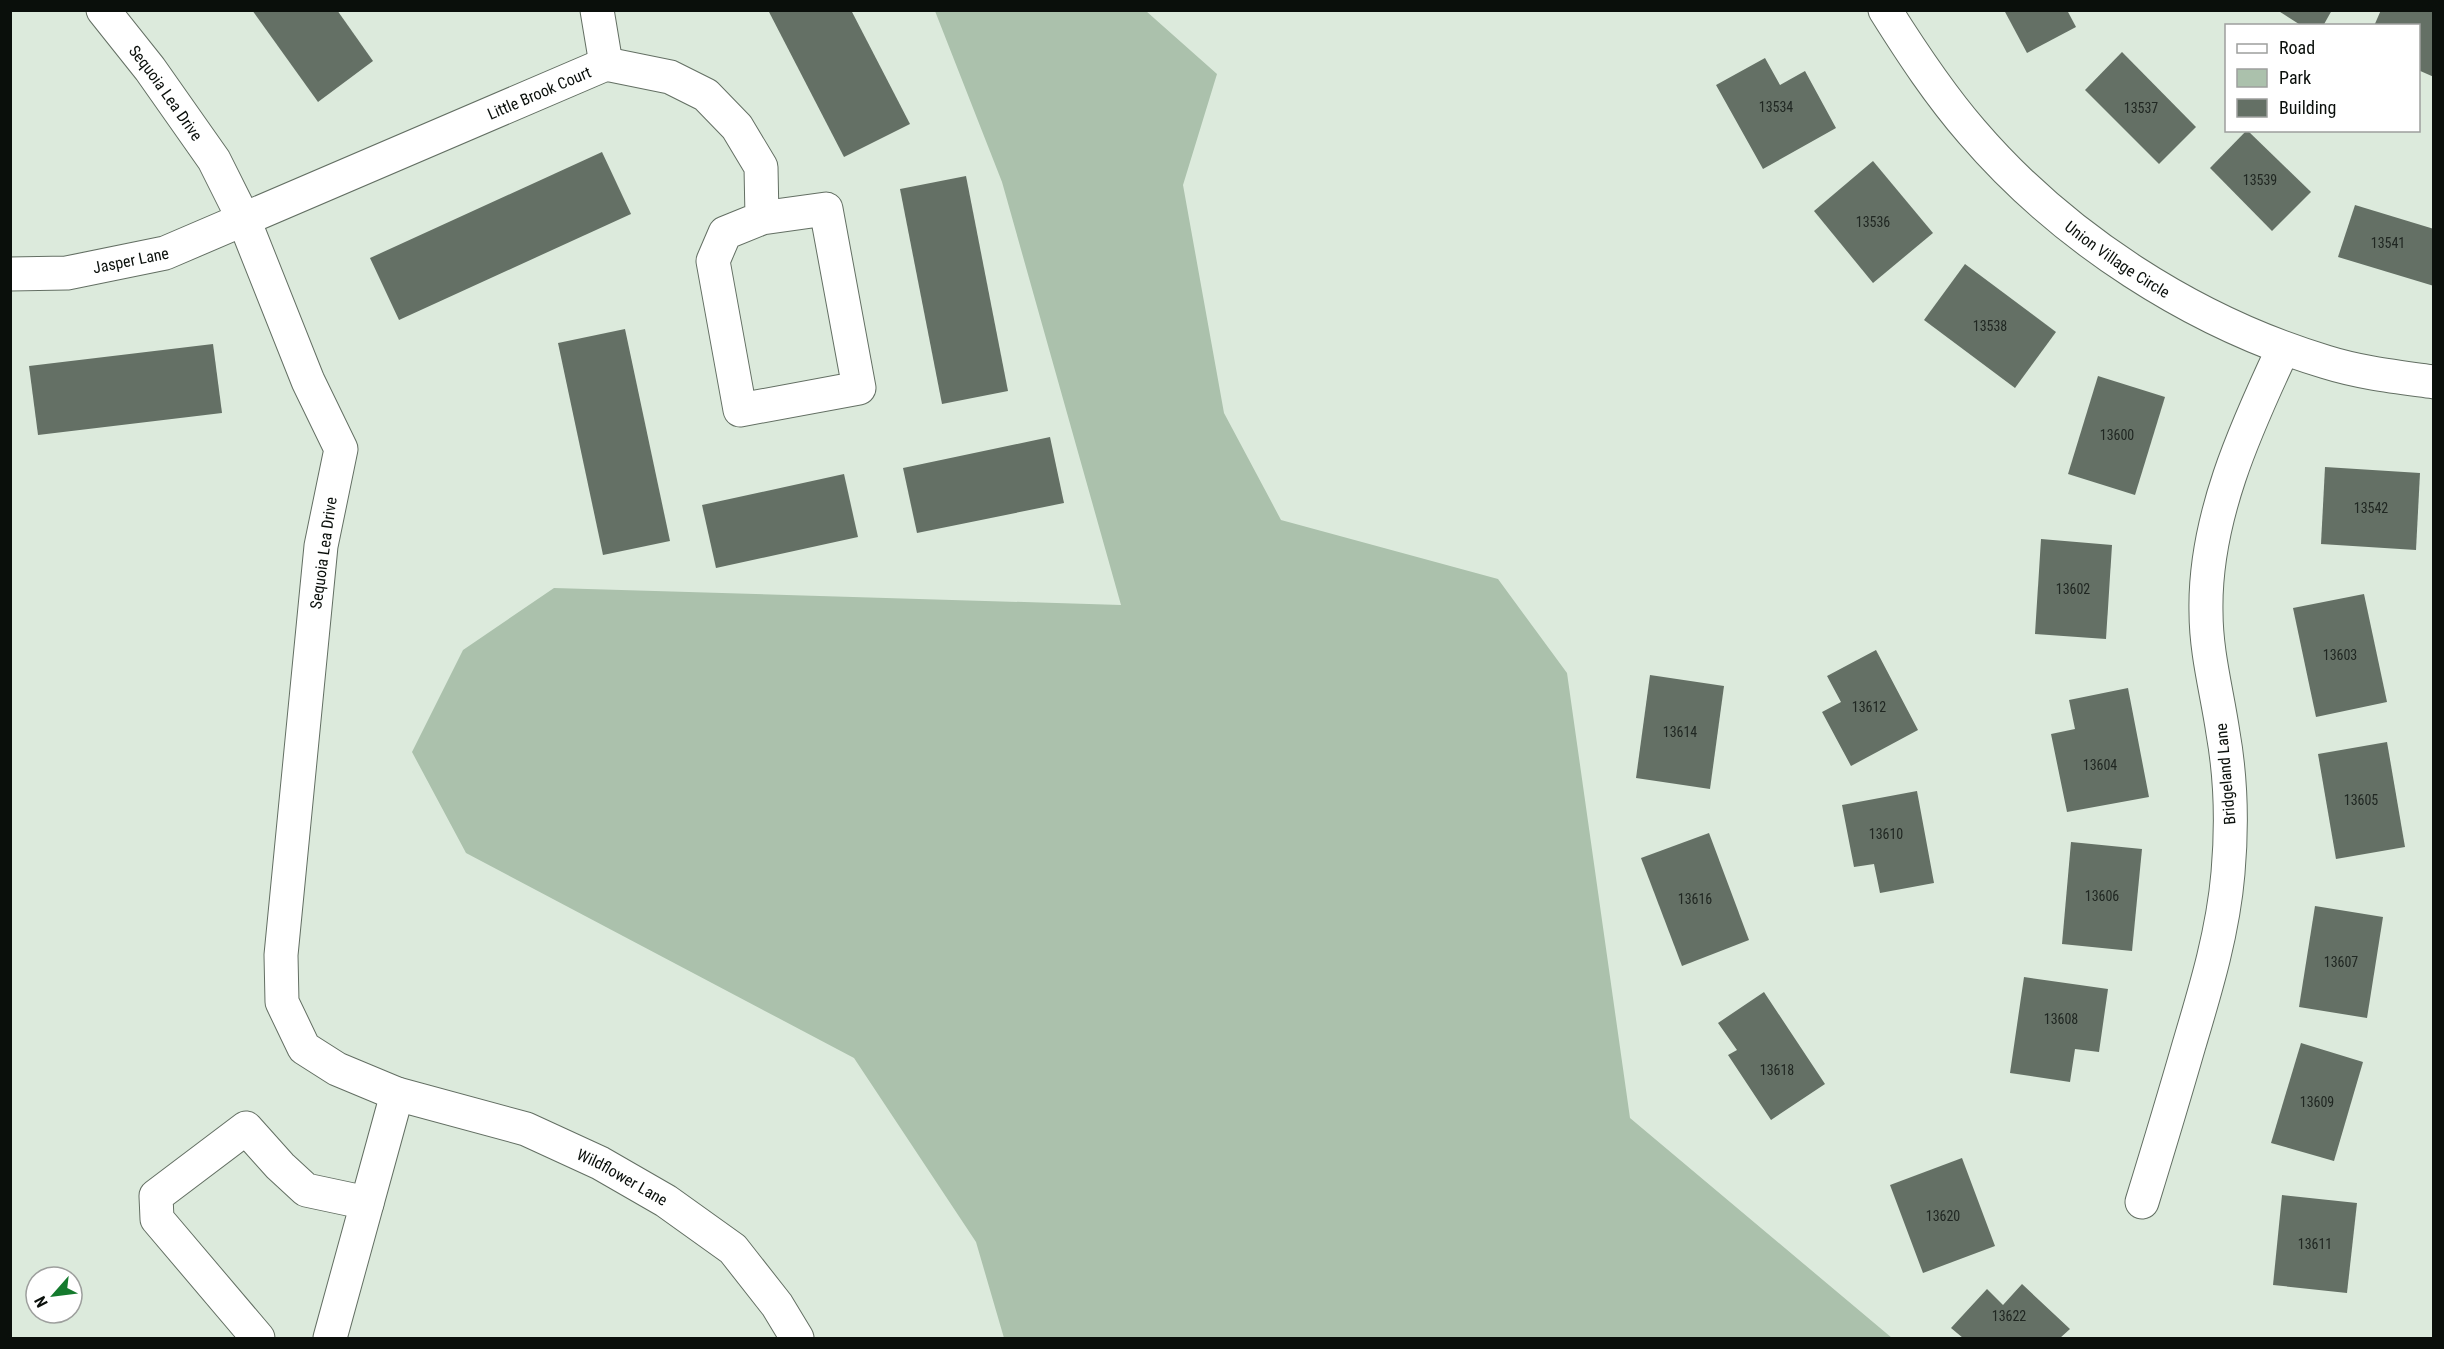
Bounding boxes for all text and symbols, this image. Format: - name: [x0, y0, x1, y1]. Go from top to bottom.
- legend: [2225, 24, 2420, 132]
- text: Road: [2279, 37, 2315, 58]
- street label: Sequoia Lea Drive: [125, 42, 206, 144]
- street label: Little Brook Court: [485, 62, 594, 124]
- text: Park: [2279, 67, 2311, 88]
- text: Building: [2279, 97, 2336, 118]
- house number: 13534: [1759, 99, 1793, 115]
- house number: 13537: [2124, 100, 2158, 116]
- house number: 13539: [2243, 172, 2277, 188]
- house number: 13536: [1856, 214, 1890, 230]
- street label: Union Village Circle: [2061, 217, 2173, 302]
- house number: 13541: [2371, 235, 2405, 251]
- street label: Jasper Lane: [91, 243, 170, 278]
- house number: 13538: [1973, 318, 2007, 334]
- house number: 13600: [2100, 427, 2134, 443]
- street label: Sequoia Lea Drive: [306, 496, 341, 610]
- house number: 13542: [2354, 500, 2388, 516]
- house number: 13602: [2056, 581, 2090, 597]
- house number: 13603: [2323, 647, 2357, 663]
- house number: 13612: [1852, 699, 1886, 715]
- street label: Bridgeland Lane: [2212, 722, 2239, 826]
- house number: 13614: [1663, 724, 1697, 740]
- house number: 13604: [2083, 757, 2117, 773]
- house number: 13605: [2344, 792, 2378, 808]
- house number: 13610: [1869, 826, 1903, 842]
- house number: 13606: [2085, 888, 2119, 904]
- house number: 13616: [1678, 891, 1712, 907]
- house number: 13607: [2324, 954, 2358, 970]
- house number: 13608: [2044, 1011, 2078, 1027]
- house number: 13618: [1760, 1062, 1794, 1078]
- house number: 13609: [2300, 1094, 2334, 1110]
- street label: Wildflower Lane: [574, 1145, 671, 1210]
- house number: 13620: [1926, 1208, 1960, 1224]
- house number: 13611: [2298, 1236, 2332, 1252]
- north arrow: [24, 1265, 84, 1325]
- text: N: [31, 1293, 52, 1311]
- house number: 13622: [1992, 1308, 2026, 1324]

